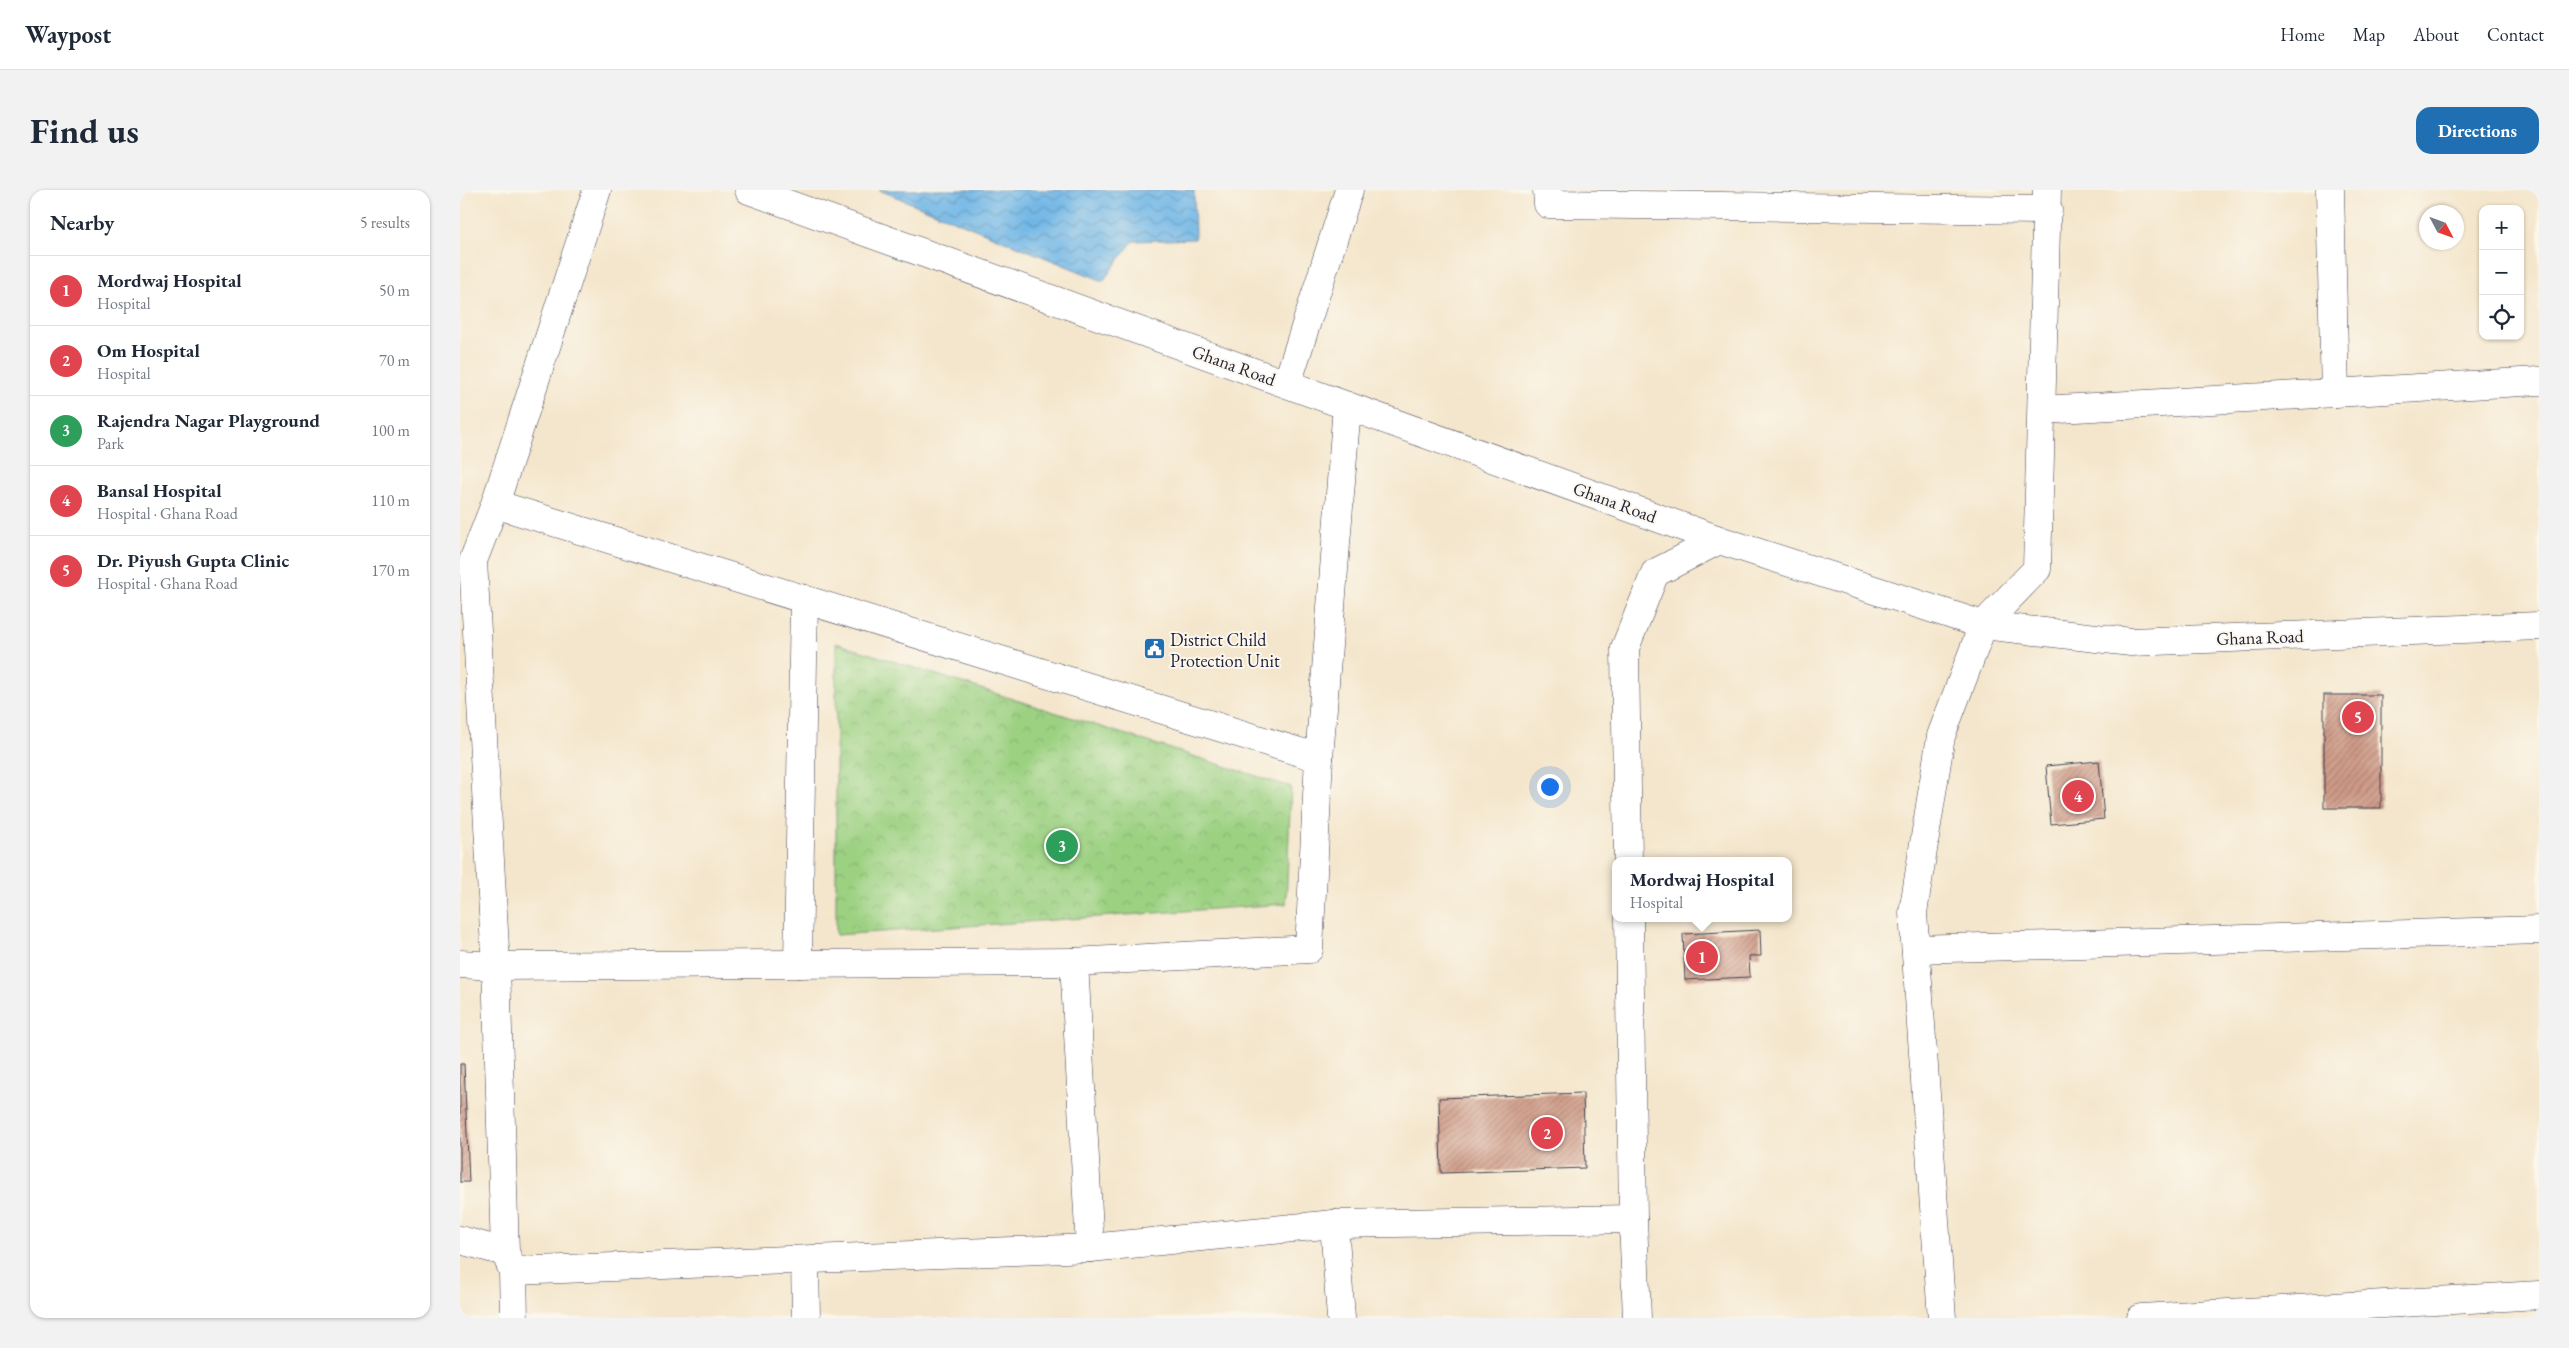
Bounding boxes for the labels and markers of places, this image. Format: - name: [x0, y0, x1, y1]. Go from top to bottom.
- place label: District Child Protection Unit: [1170, 628, 1280, 672]
- public building icon: District Child Protection Unit: [1142, 637, 1166, 661]
- pin: 5: [2342, 698, 2374, 736]
- pin: 4: [2062, 777, 2094, 815]
- pin: 3: [1046, 827, 1078, 865]
- pin: 1: [1686, 938, 1718, 976]
- pin: 2: [1531, 1114, 1563, 1152]

